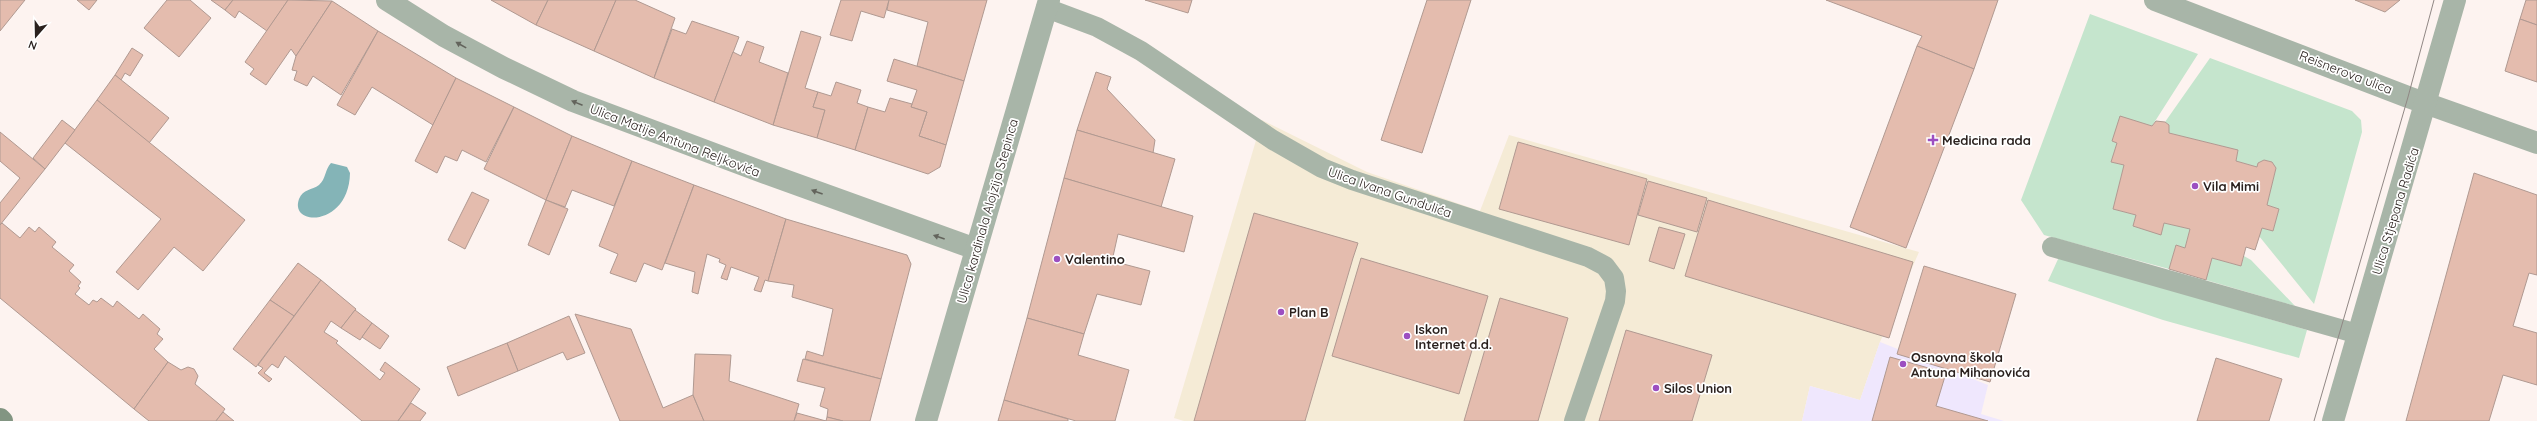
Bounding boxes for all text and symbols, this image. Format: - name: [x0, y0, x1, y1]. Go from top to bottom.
- north arrow: [16, 16, 56, 56]
- text: N: [26, 37, 39, 53]
- one-way arrow: [455, 41, 467, 48]
- street label: Reisnerova ulica: [2297, 47, 2395, 97]
- one-way arrow: [571, 99, 583, 105]
- street label: Ulica Matije Antuna Reljkovića: [588, 100, 762, 180]
- street label: Ulica kardinala Alojzija Stepinca: [953, 117, 1021, 305]
- place label: Medicina rada: [1942, 132, 2031, 148]
- marker: Medicina rada: [1927, 134, 1939, 146]
- street label: Ulica Stjepana Radića: [2368, 145, 2422, 277]
- street label: Ulica Ivana Gundulića: [1326, 163, 1454, 221]
- place label: Vila Mimi: [2203, 178, 2259, 194]
- marker: Vila Mimi: [2190, 181, 2200, 191]
- one-way arrow: [811, 189, 823, 195]
- one-way arrow: [933, 233, 945, 239]
- place label: Valentino: [1065, 251, 1125, 267]
- marker: Valentino: [1052, 254, 1062, 264]
- place label: Plan B: [1289, 304, 1328, 320]
- marker: Plan B: [1276, 307, 1286, 317]
- place label: Iskon Internet d.d.: [1415, 321, 1492, 352]
- marker: Iskon Internet d.d.: [1402, 331, 1412, 341]
- place label: Osnovna škola Antuna Mihanovića: [1911, 349, 2030, 380]
- marker: Osnovna škola Antuna Mihanovića: [1898, 359, 1908, 369]
- place label: Silos Union: [1664, 380, 1732, 396]
- marker: Silos Union: [1651, 383, 1661, 393]

